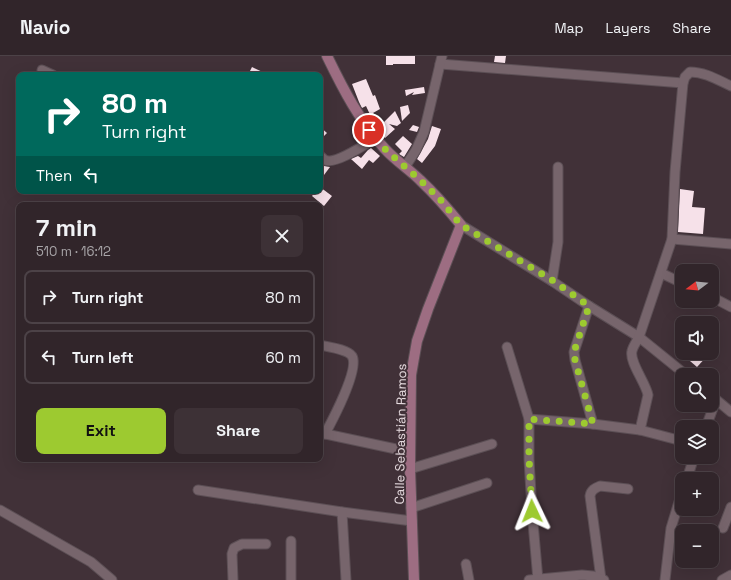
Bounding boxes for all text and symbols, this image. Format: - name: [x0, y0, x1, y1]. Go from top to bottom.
- text: Navio: [20, 15, 70, 40]
- text: Map: [554, 19, 584, 37]
- text: Layers: [606, 19, 650, 37]
- text: Share: [672, 19, 711, 37]
- text: 80 m: [102, 85, 168, 121]
- icon: right: [36, 88, 88, 140]
- pin: [352, 113, 386, 147]
- icon: arrive: [358, 119, 380, 141]
- text: Turn right: [102, 120, 186, 143]
- icon: left: [80, 164, 102, 186]
- text: Then: [36, 166, 72, 185]
- text: 7 min: [36, 212, 97, 243]
- button: close: [261, 215, 303, 257]
- text: 510 m · 16:12: [36, 243, 111, 260]
- north arrow: [675, 264, 719, 308]
- map controls: [675, 264, 719, 568]
- icon: right: [38, 286, 60, 308]
- text: Turn right: [72, 288, 143, 307]
- text: 80 m: [265, 288, 301, 307]
- button: sound: [675, 316, 719, 360]
- icon: left: [38, 346, 60, 368]
- text: Turn left: [72, 348, 134, 367]
- text: 60 m: [265, 348, 301, 367]
- street label: Calle Sebastián Ramos: [391, 363, 410, 505]
- button: search: [675, 368, 719, 412]
- button: Exit: [36, 408, 166, 454]
- button: Share: [174, 408, 303, 454]
- button: layers: [675, 420, 719, 464]
- button: +: [675, 472, 719, 516]
- position arrow: [511, 490, 553, 532]
- button: −: [675, 524, 719, 568]

